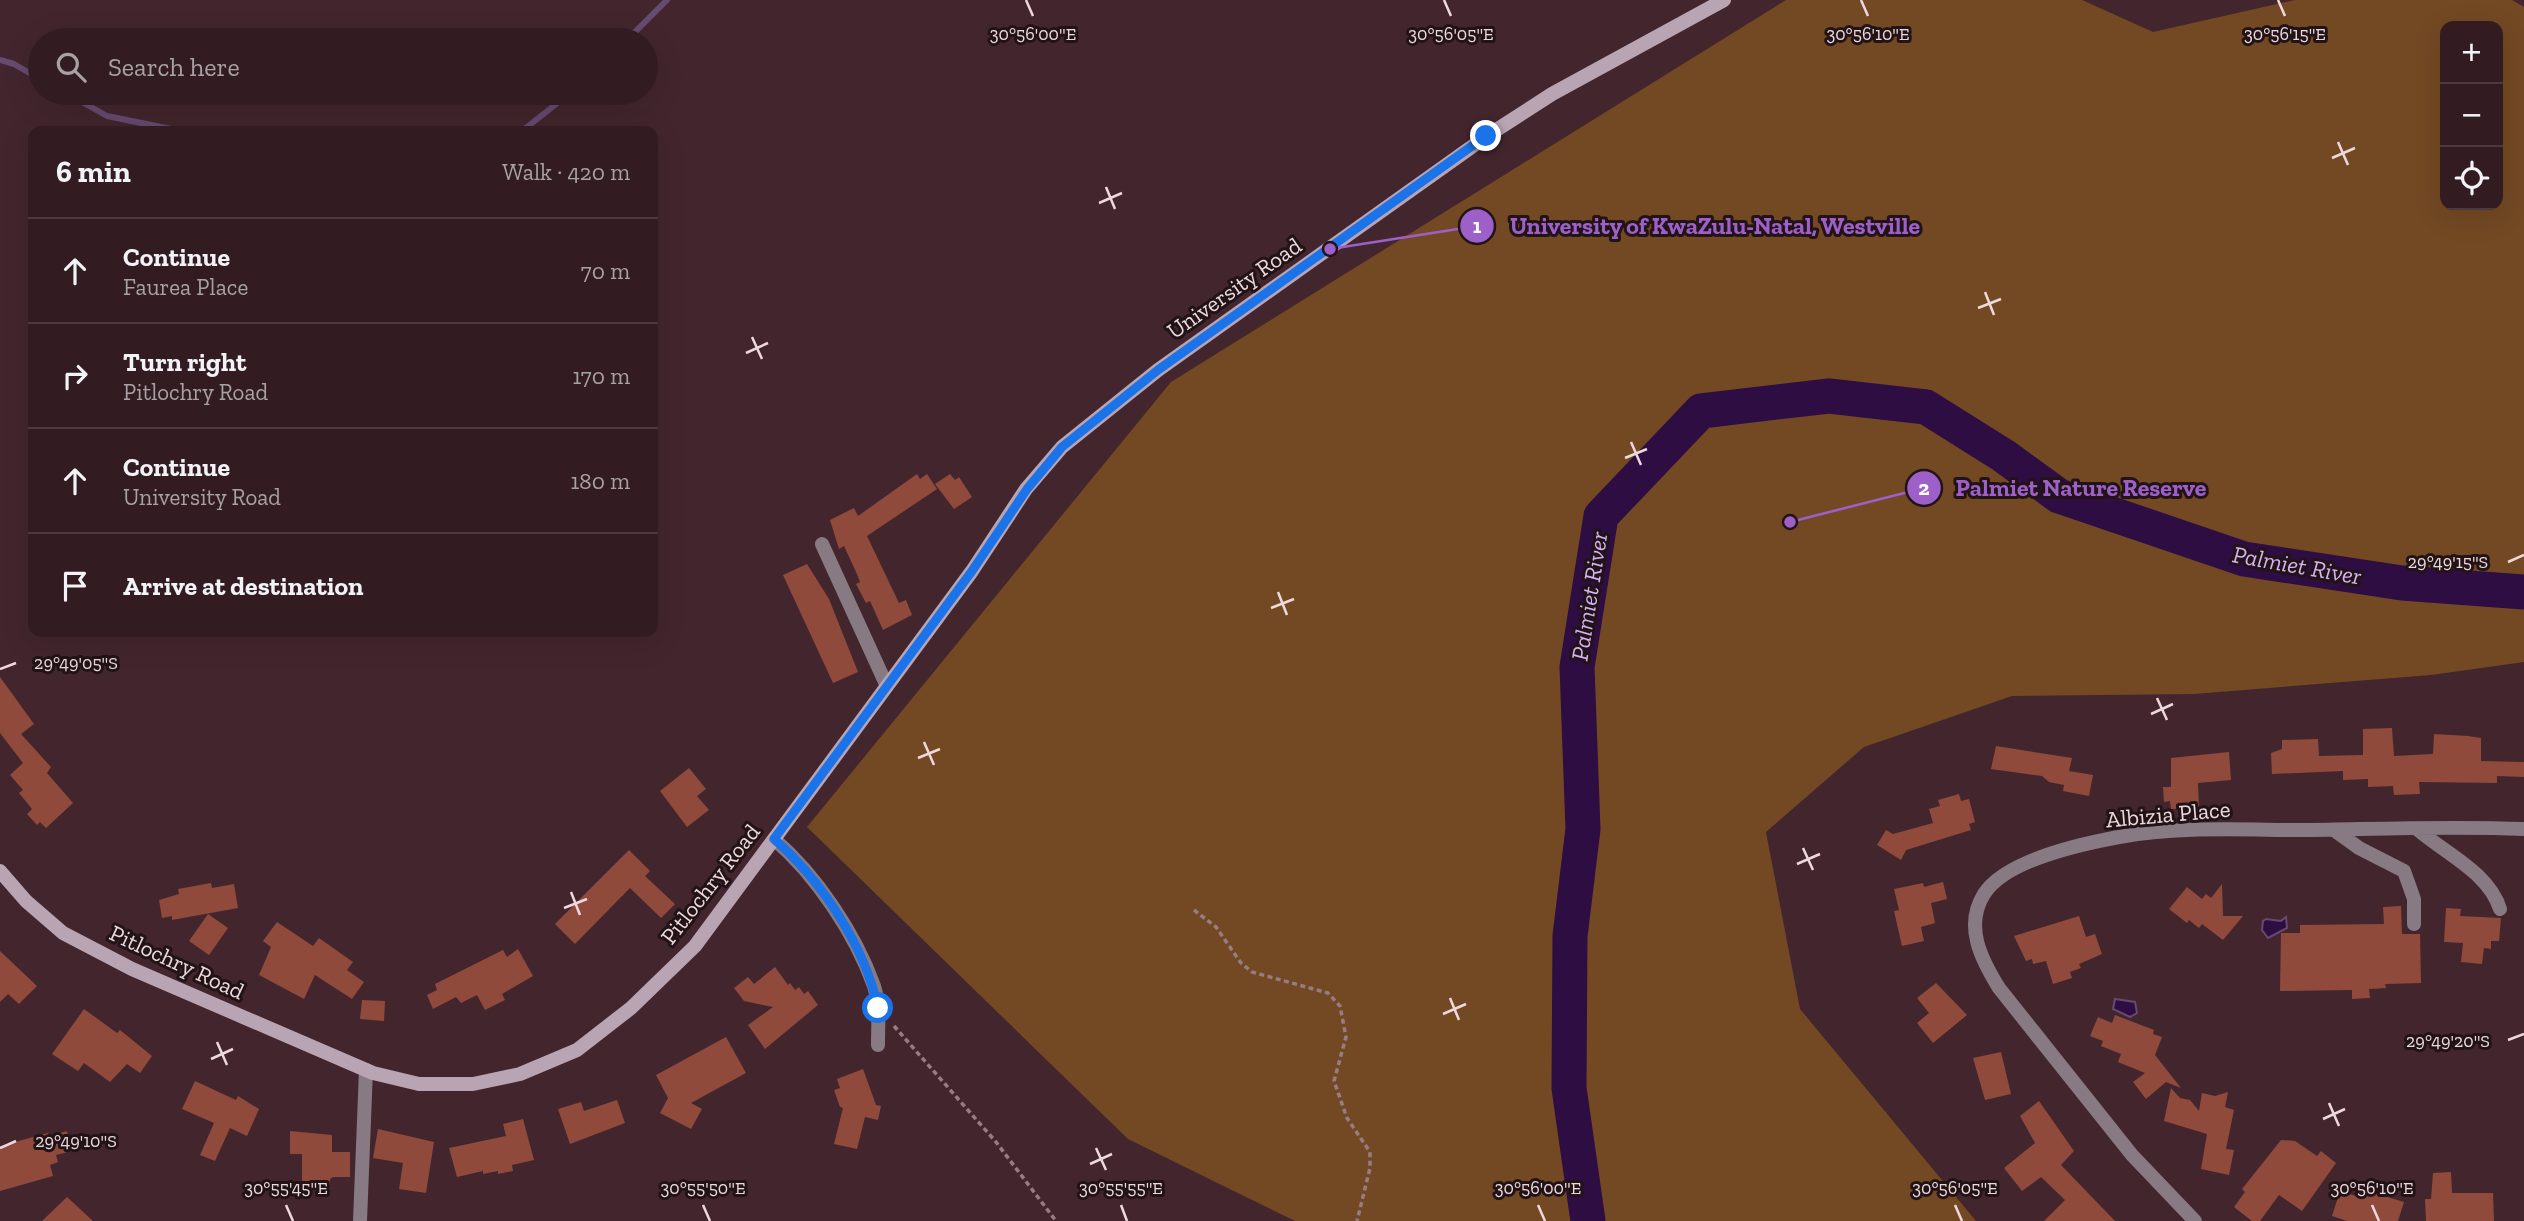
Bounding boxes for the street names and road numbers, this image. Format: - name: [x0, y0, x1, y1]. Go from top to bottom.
- street label: University Road: [1161, 231, 1307, 345]
- street label: Albizia Place: [2104, 795, 2232, 833]
- street label: Pitlochry Road: [654, 818, 766, 950]
- street label: Pitlochry Road: [105, 919, 249, 1006]

